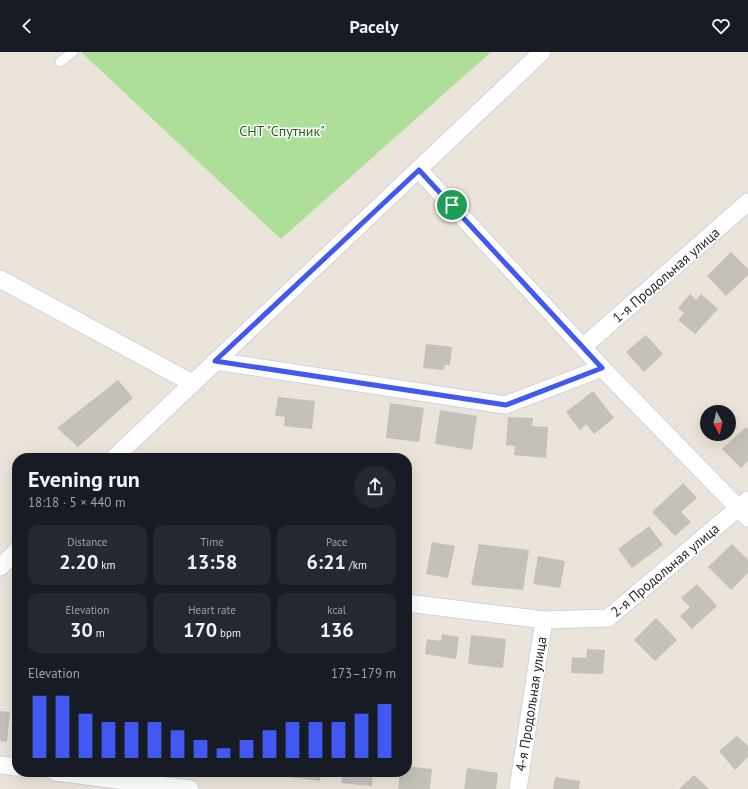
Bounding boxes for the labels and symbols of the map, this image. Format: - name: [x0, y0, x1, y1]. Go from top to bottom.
- park label: СНТ "Спутник": [239, 122, 325, 140]
- pin: [435, 188, 469, 222]
- street label: 1-я Продольная улица: [609, 223, 723, 327]
- north arrow: [700, 405, 736, 441]
- street label: 2-я Продольная улица: [607, 519, 723, 621]
- street label: 4-я Продольная улица: [511, 635, 551, 773]

